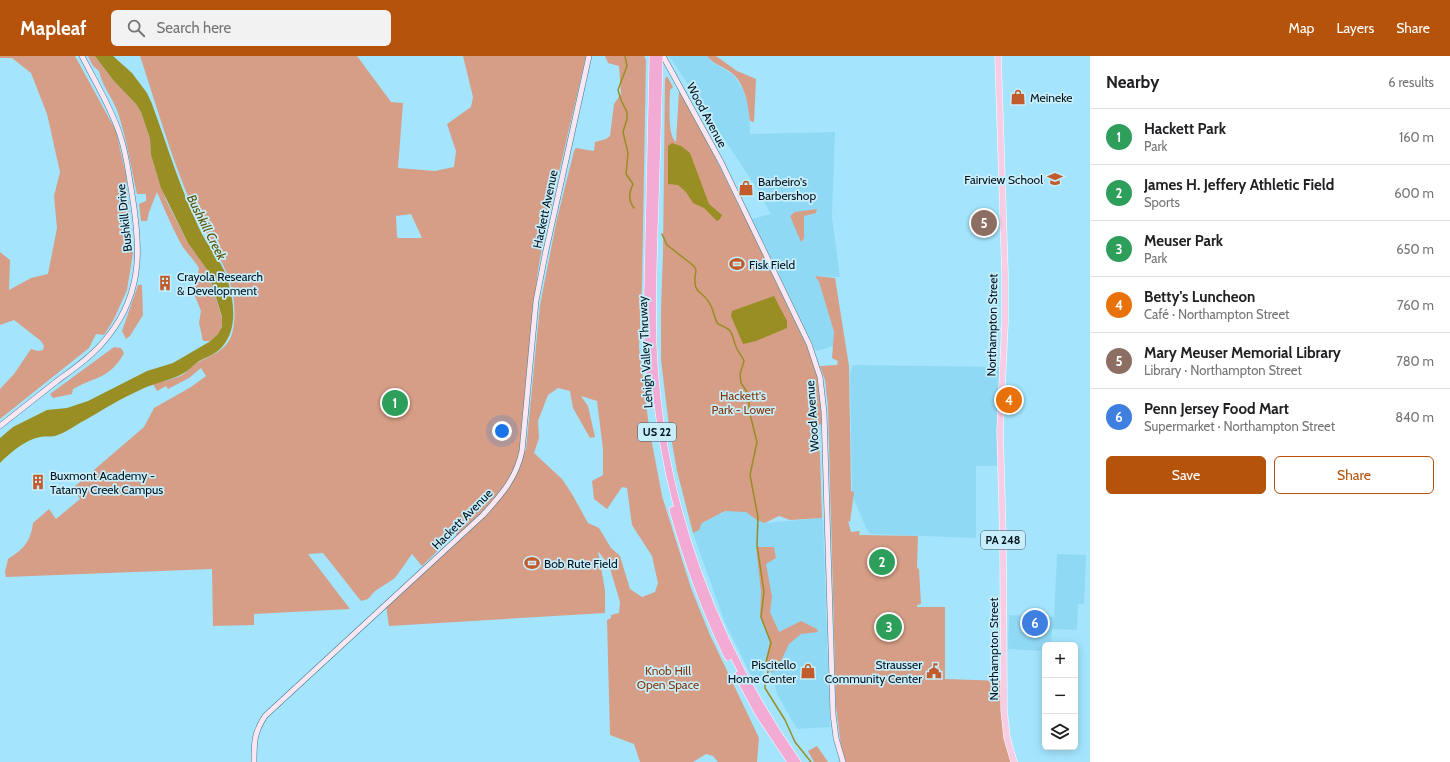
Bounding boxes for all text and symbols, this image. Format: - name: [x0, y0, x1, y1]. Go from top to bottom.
- search box: [111, 10, 391, 46]
- text: Mapleaf: [20, 17, 87, 40]
- icon: search: [125, 17, 147, 39]
- text: Search here: [157, 19, 231, 37]
- text: Map: [1289, 19, 1314, 37]
- text: Layers: [1336, 19, 1374, 37]
- text: Share: [1396, 19, 1430, 37]
- text: Nearby: [1106, 72, 1159, 92]
- text: 6 results: [1388, 74, 1434, 90]
- street label: Wood Avenue: [684, 80, 730, 150]
- shop icon: Meineke: [1009, 88, 1027, 106]
- place label: Meineke: [1030, 90, 1072, 105]
- text: Hackett Park: [1144, 120, 1226, 138]
- text: 1: [1117, 129, 1121, 145]
- text: 160 m: [1399, 129, 1434, 145]
- text: Park: [1144, 138, 1167, 154]
- street label: Hackett Avenue: [529, 168, 561, 250]
- school or university icon: Fairview School: [1046, 170, 1064, 188]
- place label: Fairview School: [964, 172, 1043, 187]
- place label: Barbeiro's Barbershop: [758, 174, 816, 203]
- text: James H. Jeffery Athletic Field: [1144, 176, 1334, 194]
- shop icon: Barbeiro's Barbershop: [737, 179, 755, 197]
- street label: Bushkill Drive: [113, 183, 135, 253]
- text: 2: [1116, 185, 1122, 201]
- text: 600 m: [1394, 185, 1434, 201]
- water label: Bushkill Creek: [184, 192, 230, 263]
- text: Sports: [1144, 194, 1180, 210]
- pin: 5: [971, 208, 997, 238]
- text: Meuser Park: [1144, 232, 1223, 250]
- text: 3: [1115, 241, 1123, 257]
- text: 650 m: [1396, 241, 1434, 257]
- text: Park: [1144, 250, 1167, 266]
- sports icon: Fisk Field: [728, 255, 746, 273]
- place label: Fisk Field: [749, 257, 795, 272]
- place label: Crayola Research & Development: [177, 269, 263, 298]
- street label: Northampton Street: [984, 273, 1000, 377]
- building icon: Crayola Research & Development: [156, 274, 174, 292]
- text: Betty's Luncheon: [1144, 288, 1255, 306]
- street label: Lehigh Valley Thruway: [635, 295, 655, 409]
- text: 4: [1115, 297, 1123, 313]
- text: 760 m: [1397, 297, 1434, 313]
- text: Café · Northampton Street: [1144, 306, 1289, 322]
- text: Mary Meuser Memorial Library: [1144, 344, 1341, 362]
- text: 5: [1116, 353, 1122, 369]
- text: 780 m: [1396, 353, 1434, 369]
- text: Library · Northampton Street: [1144, 362, 1302, 378]
- street label: Wood Avenue: [802, 380, 822, 452]
- pin: 4: [996, 385, 1022, 415]
- pin: 1: [382, 388, 408, 418]
- park label: Hackett's Park - Lower: [711, 388, 775, 417]
- text: Penn Jersey Food Mart: [1144, 400, 1289, 418]
- text: 6: [1115, 409, 1123, 425]
- text: 840 m: [1395, 409, 1434, 425]
- text: Supermarket · Northampton Street: [1144, 418, 1335, 434]
- your location: [492, 421, 512, 441]
- road number: US 22: [638, 423, 676, 441]
- button: Save: [1106, 456, 1266, 494]
- button: Share: [1274, 456, 1434, 494]
- place label: Buxmont Academy - Tatamy Creek Campus: [50, 468, 163, 497]
- building icon: Buxmont Academy - Tatamy Creek Campus: [29, 473, 47, 491]
- street label: Hackett Avenue: [429, 486, 495, 552]
- road number: PA 248: [981, 531, 1025, 549]
- pin: 2: [869, 547, 895, 577]
- sports icon: Bob Rute Field: [523, 554, 541, 572]
- place label: Bob Rute Field: [544, 556, 618, 571]
- street label: Northampton Street: [986, 598, 1001, 700]
- pin: 6: [1022, 608, 1048, 638]
- pin: 3: [876, 612, 902, 642]
- map controls: [1042, 642, 1078, 750]
- button: +: [1042, 642, 1078, 678]
- place label: Piscitello Home Center: [728, 657, 796, 686]
- place label: Strausser Community Center: [825, 657, 922, 686]
- shop icon: Piscitello Home Center: [799, 662, 817, 680]
- public building icon: Strausser Community Center: [925, 662, 943, 680]
- park label: Knob Hill Open Space: [637, 663, 699, 692]
- button: −: [1042, 678, 1078, 714]
- button: layers: [1042, 714, 1078, 750]

